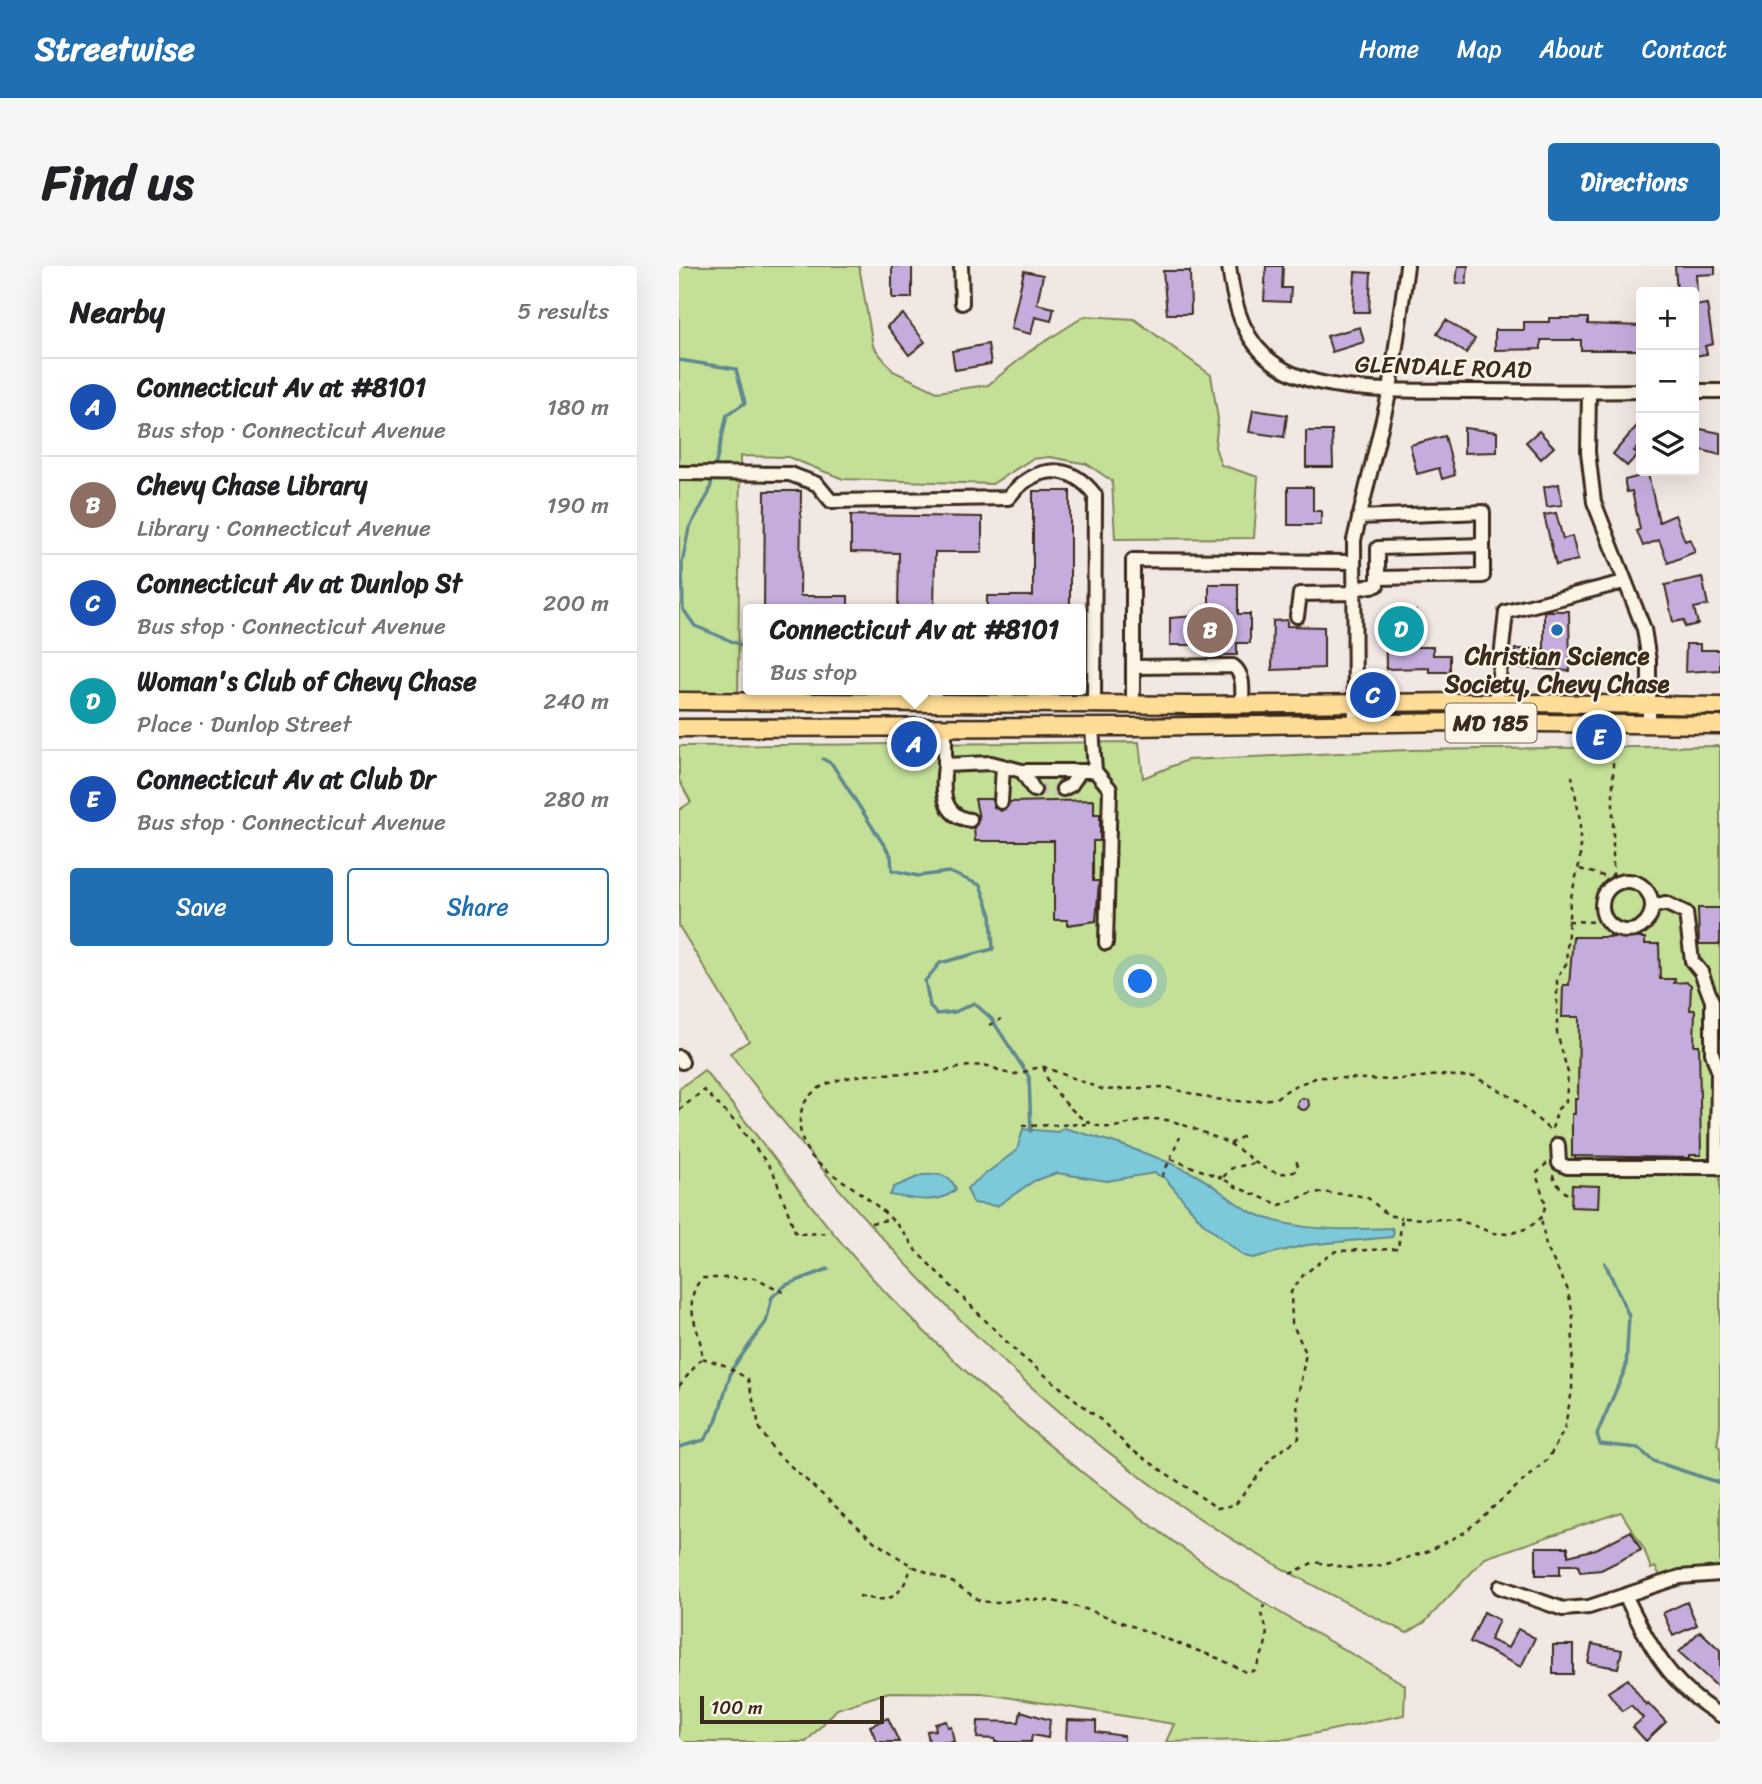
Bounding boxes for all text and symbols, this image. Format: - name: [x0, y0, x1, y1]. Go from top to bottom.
- text: Streetwise: [35, 20, 195, 78]
- text: Home: [1359, 28, 1419, 70]
- text: Map: [1457, 28, 1501, 70]
- text: About: [1539, 28, 1604, 70]
- text: Contact: [1642, 28, 1727, 70]
- text: Find us: [42, 139, 194, 226]
- button: Directions: [1548, 143, 1720, 221]
- text: Nearby: [70, 285, 165, 339]
- map controls: [1636, 287, 1699, 476]
- button: +: [1636, 287, 1699, 350]
- text: 5 results: [518, 291, 609, 332]
- street label: GLENDALE ROAD: [1354, 343, 1533, 391]
- button: −: [1636, 350, 1699, 413]
- text: Connecticut Av at #8101: [137, 364, 426, 410]
- text: A: [85, 387, 101, 428]
- text: 180 m: [547, 387, 609, 428]
- text: Bus stop · Connecticut Avenue: [137, 410, 446, 451]
- button: layers: [1636, 413, 1699, 476]
- text: Chevy Chase Library: [137, 462, 367, 508]
- text: B: [86, 485, 100, 526]
- text: 190 m: [547, 485, 609, 526]
- text: Library · Connecticut Avenue: [137, 508, 431, 549]
- text: Connecticut Av at Dunlop St: [137, 560, 462, 606]
- text: C: [86, 583, 100, 624]
- text: 200 m: [543, 583, 609, 624]
- pin: D: [1378, 603, 1424, 655]
- popup: [743, 604, 1086, 695]
- pin: B: [1187, 604, 1233, 656]
- text: Bus stop · Connecticut Avenue: [137, 606, 446, 647]
- text: Connecticut Av at #8101: [770, 606, 1059, 652]
- marker: Christian Science Society, Chevy Chase: [1549, 622, 1565, 638]
- place label: Christian Science Society, Chevy Chase: [1444, 635, 1670, 705]
- text: Bus stop: [770, 652, 857, 693]
- text: Woman's Club of Chevy Chase: [137, 658, 477, 704]
- pin: C: [1350, 669, 1396, 721]
- text: D: [86, 681, 100, 722]
- text: 240 m: [543, 681, 609, 722]
- text: Place · Dunlop Street: [137, 704, 351, 745]
- road number: MD 185: [1445, 704, 1537, 743]
- pin: E: [1576, 711, 1622, 763]
- pin: A: [891, 718, 937, 770]
- text: Connecticut Av at Club Dr: [137, 756, 435, 802]
- text: E: [87, 779, 99, 820]
- text: 280 m: [544, 779, 609, 820]
- text: Bus stop · Connecticut Avenue: [137, 802, 446, 843]
- button: Save: [70, 868, 333, 946]
- button: Share: [347, 868, 609, 946]
- your location: [1123, 964, 1157, 998]
- text: 100 m: [711, 1691, 763, 1724]
- scale bar: [700, 1693, 884, 1725]

